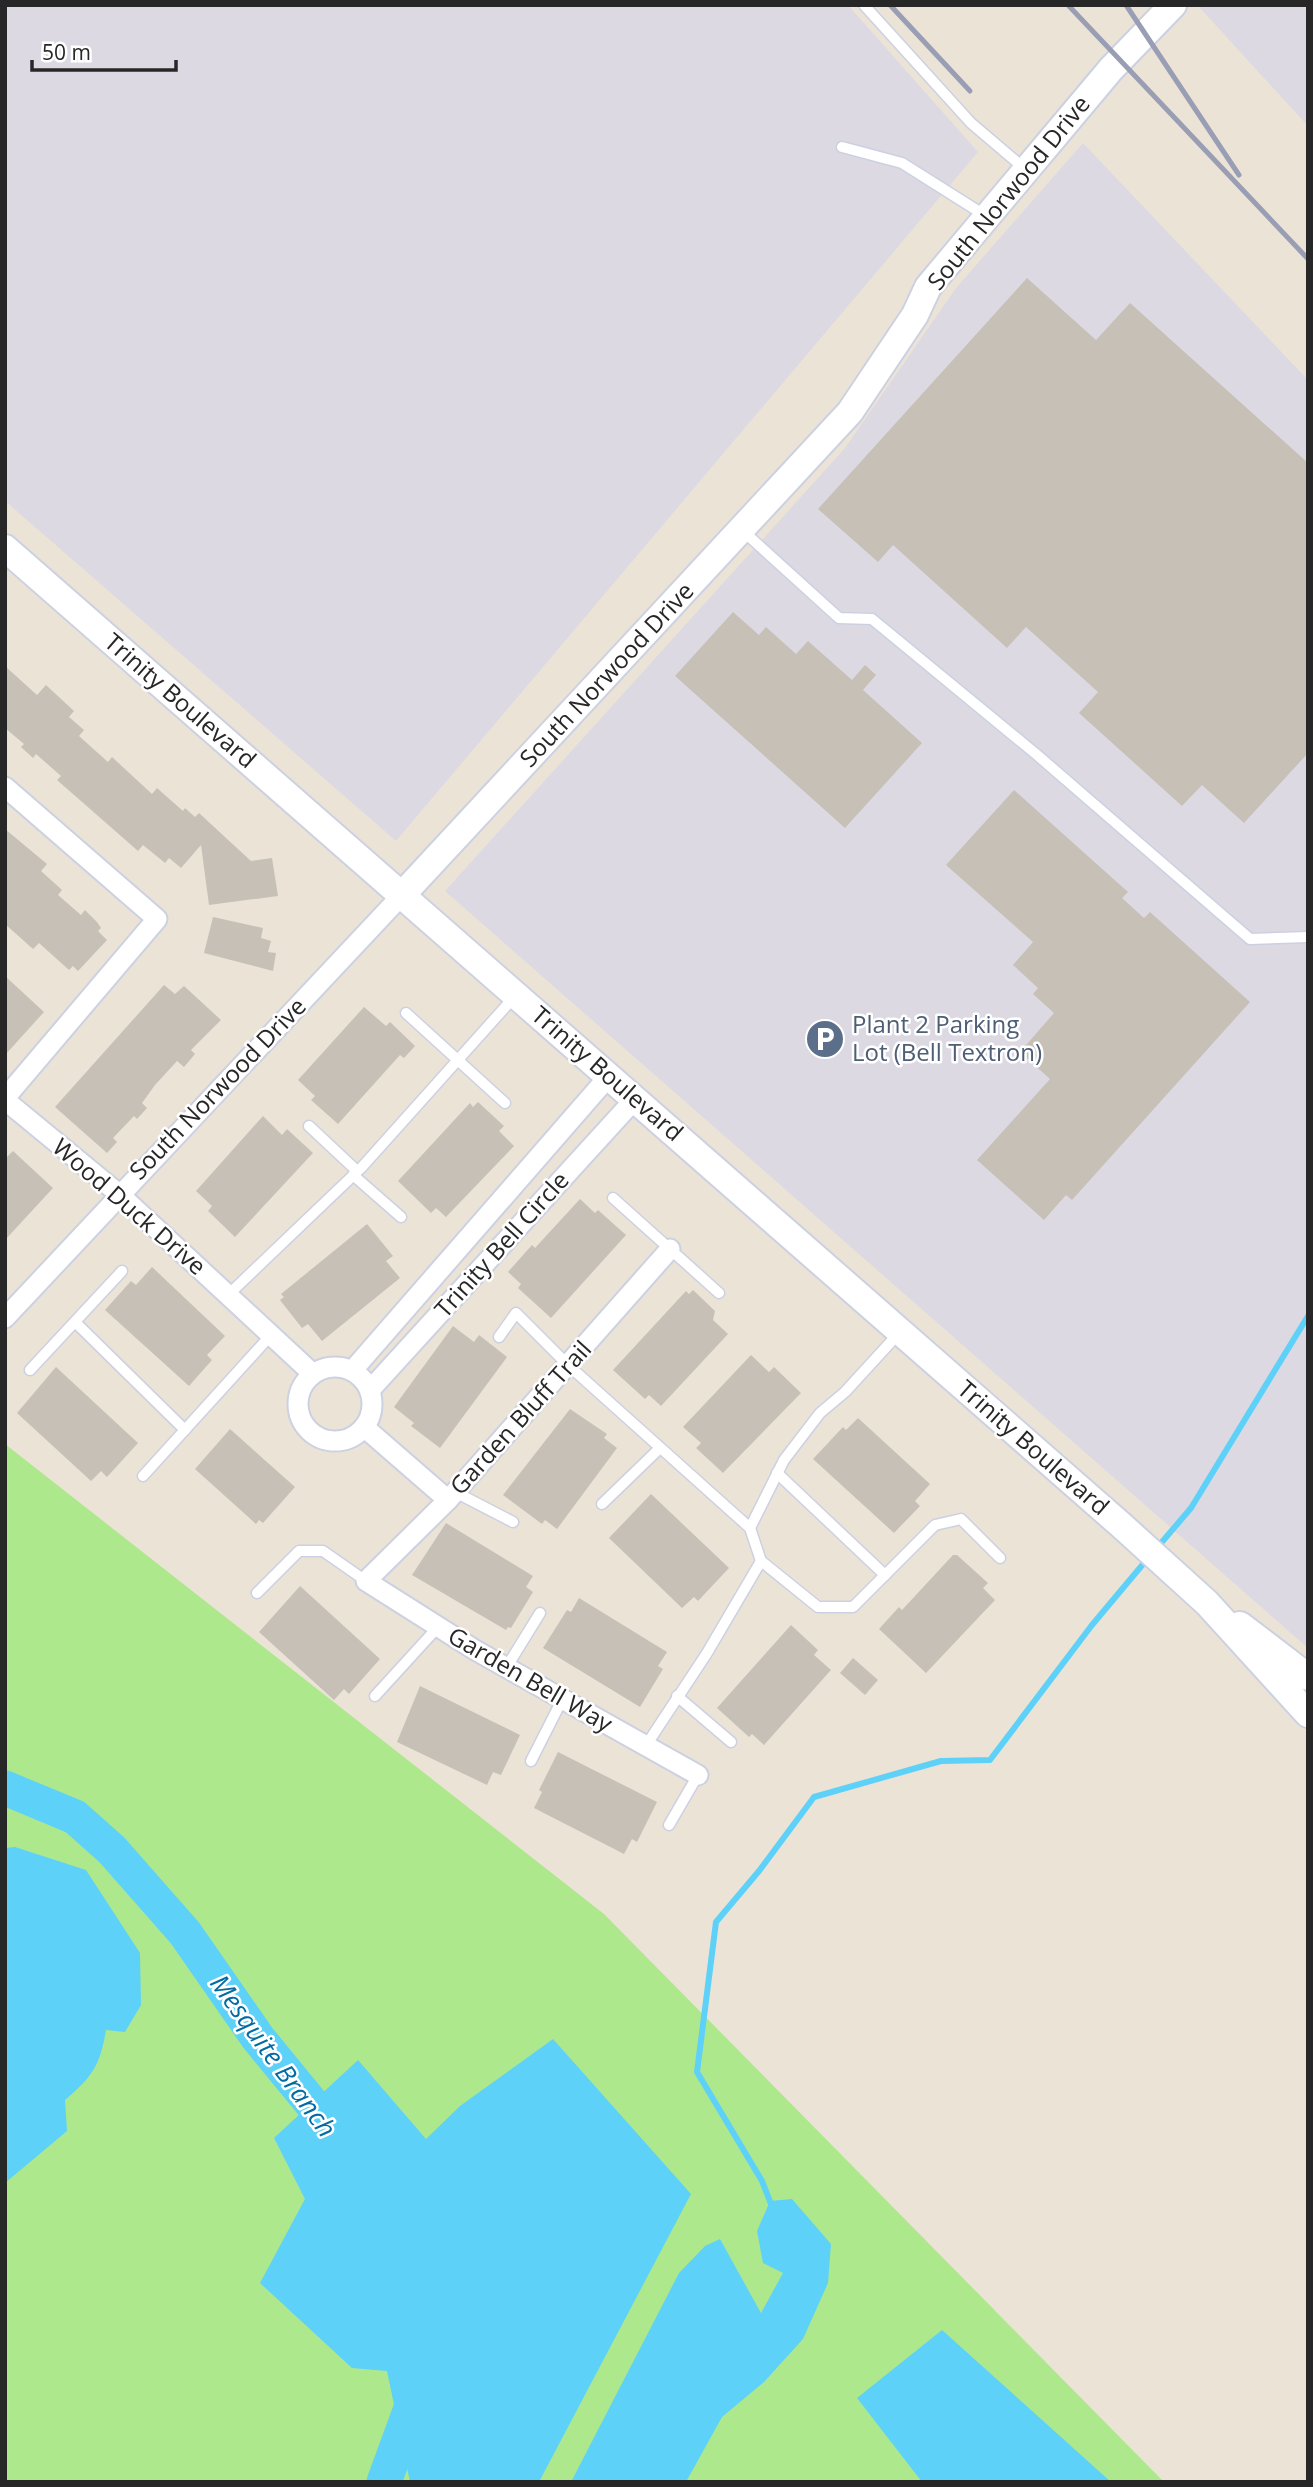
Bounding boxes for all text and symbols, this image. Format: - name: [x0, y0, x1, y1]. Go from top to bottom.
- scale bar: [32, 28, 175, 72]
- text: 50 m: [42, 38, 91, 66]
- street label: South Norwood Drive: [919, 88, 1097, 296]
- street label: South Norwood Drive: [512, 574, 700, 773]
- street label: Trinity Boulevard: [98, 625, 264, 775]
- street label: South Norwood Drive: [121, 990, 313, 1186]
- street label: Trinity Boulevard: [525, 998, 691, 1148]
- place label: Plant 2 Parking Lot (Bell Textron): [852, 1007, 1042, 1068]
- parking icon: Plant 2 Parking Lot (Bell Textron): [804, 1018, 846, 1060]
- street label: Wood Duck Drive: [46, 1130, 214, 1282]
- street label: Trinity Bell Circle: [426, 1164, 575, 1324]
- street label: Garden Bluff Trail: [442, 1333, 598, 1501]
- street label: Trinity Boulevard: [951, 1372, 1117, 1522]
- street label: Garden Bell Way: [443, 1618, 620, 1740]
- water label: Mesquite Branch: [203, 1967, 345, 2144]

